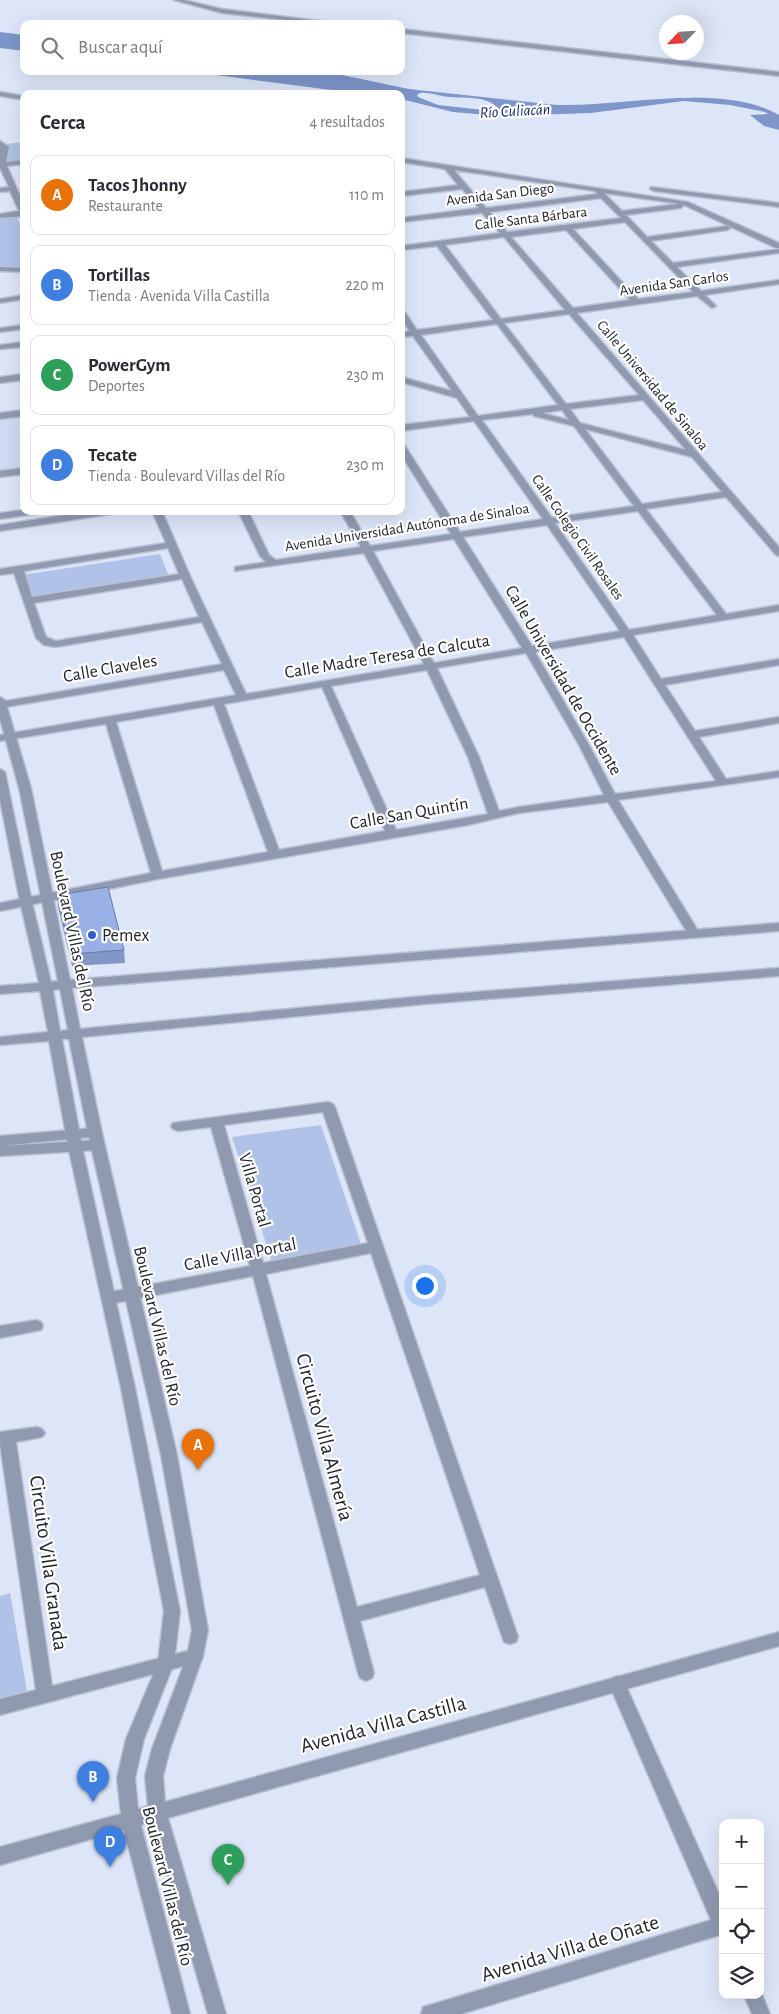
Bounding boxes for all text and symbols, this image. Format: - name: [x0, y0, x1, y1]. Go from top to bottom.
- north arrow: [659, 15, 704, 60]
- search box: [20, 20, 405, 75]
- icon: search: [38, 34, 66, 62]
- text: Buscar aquí: [78, 38, 163, 57]
- water label: Río Culiacán: [479, 101, 551, 121]
- text: Cerca: [40, 112, 86, 133]
- text: 4 resultados: [310, 114, 385, 130]
- text: Tacos Jhonny: [88, 176, 187, 195]
- street label: Avenida San Diego: [445, 180, 555, 209]
- text: A: [52, 187, 62, 203]
- text: 110 m: [349, 187, 384, 203]
- text: Restaurante: [88, 198, 163, 214]
- street label: Calle Santa Bárbara: [474, 204, 588, 233]
- text: Tortillas: [88, 266, 150, 285]
- street label: Avenida San Carlos: [619, 268, 729, 299]
- text: B: [52, 277, 62, 293]
- text: 220 m: [346, 277, 384, 293]
- text: Tienda · Avenida Villa Castilla: [88, 288, 270, 304]
- street label: Calle Universidad de Sinaloa: [594, 317, 711, 453]
- text: PowerGym: [88, 356, 171, 375]
- text: C: [53, 367, 61, 383]
- text: 230 m: [346, 367, 384, 383]
- text: Deportes: [88, 378, 145, 394]
- text: Tecate: [88, 446, 137, 465]
- text: D: [52, 457, 62, 473]
- text: 230 m: [346, 457, 384, 473]
- text: Tienda · Boulevard Villas del Río: [88, 468, 285, 484]
- street label: Calle Colegio Civil Rosales: [529, 472, 626, 603]
- street label: Avenida Universidad Autónoma de Sinaloa: [284, 501, 530, 554]
- street label: Calle Universidad de Occidente: [501, 583, 625, 778]
- street label: Calle Madre Teresa de Calcuta: [283, 632, 491, 682]
- street label: Calle Claveles: [62, 652, 158, 686]
- street label: Calle San Quintín: [348, 795, 470, 833]
- street label: Boulevard Villas del Río: [46, 849, 98, 1013]
- place label: Pemex: [102, 927, 150, 945]
- marker: Pemex: [86, 929, 98, 941]
- street label: Villa Portal: [235, 1151, 273, 1229]
- street label: Calle Villa Portal: [182, 1235, 298, 1275]
- street label: Boulevard Villas del Río: [130, 1245, 184, 1408]
- your location: [412, 1273, 438, 1299]
- street label: Circuito Villa Almería: [292, 1351, 357, 1524]
- pin: A: [182, 1429, 214, 1470]
- street label: Circuito Villa Granada: [26, 1474, 71, 1652]
- street label: Avenida Villa Castilla: [298, 1692, 469, 1757]
- pin: B: [77, 1761, 109, 1802]
- street label: Boulevard Villas del Río: [139, 1805, 196, 1968]
- map controls: [719, 1819, 764, 1999]
- button: +: [719, 1819, 764, 1864]
- pin: D: [94, 1826, 126, 1867]
- pin: C: [212, 1844, 244, 1885]
- button: −: [719, 1864, 764, 1909]
- button: locate: [719, 1909, 764, 1954]
- street label: Avenida Villa de Oñate: [479, 1911, 661, 1985]
- button: layers: [719, 1954, 764, 1999]

